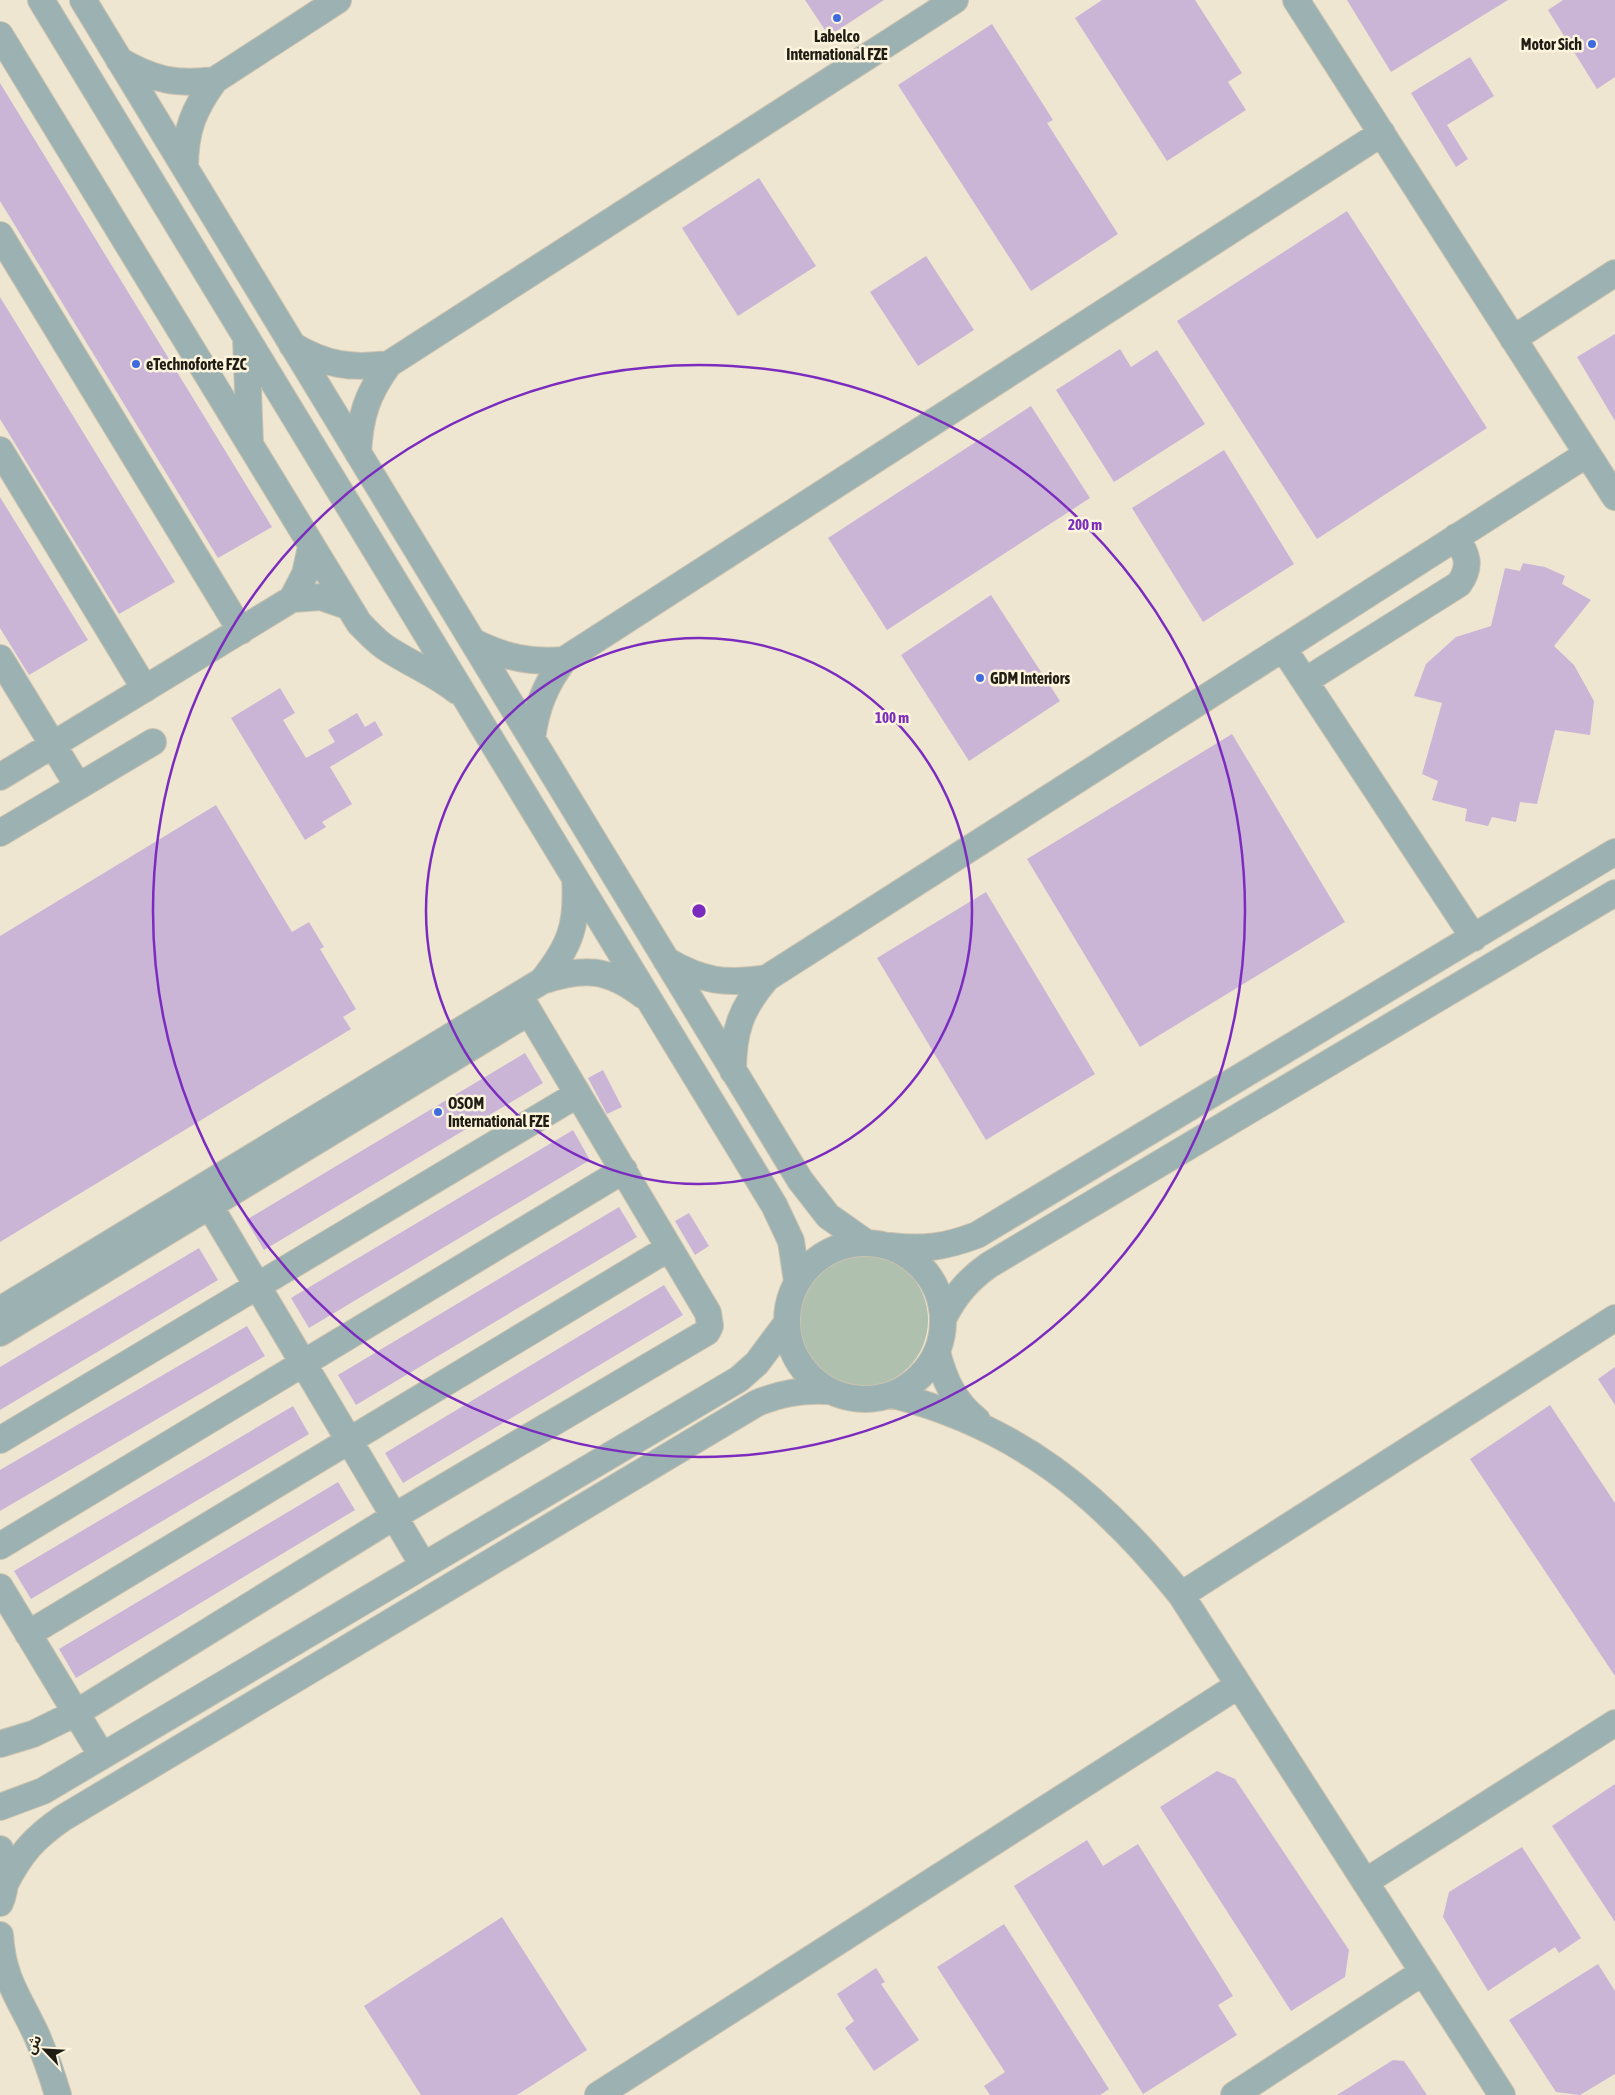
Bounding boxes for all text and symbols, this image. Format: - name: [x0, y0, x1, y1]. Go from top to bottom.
- marker: Labelco International FZE: [831, 12, 843, 24]
- place label: Labelco International FZE: [786, 27, 888, 63]
- place label: Motor Sich: [1521, 35, 1582, 53]
- marker: Motor Sich: [1586, 38, 1598, 50]
- place label: eTechnoforte FZC: [146, 355, 248, 373]
- marker: eTechnoforte FZC: [130, 358, 142, 370]
- text: 200 m: [1068, 516, 1102, 533]
- place label: GDM Interiors: [990, 669, 1071, 687]
- marker: GDM Interiors: [974, 672, 986, 684]
- text: 100 m: [875, 709, 909, 726]
- centre of rings: [690, 902, 708, 920]
- place label: OSOM International FZE: [448, 1094, 550, 1130]
- marker: OSOM International FZE: [432, 1106, 444, 1118]
- north arrow: [20, 2025, 70, 2075]
- text: ش: [22, 2032, 45, 2057]

